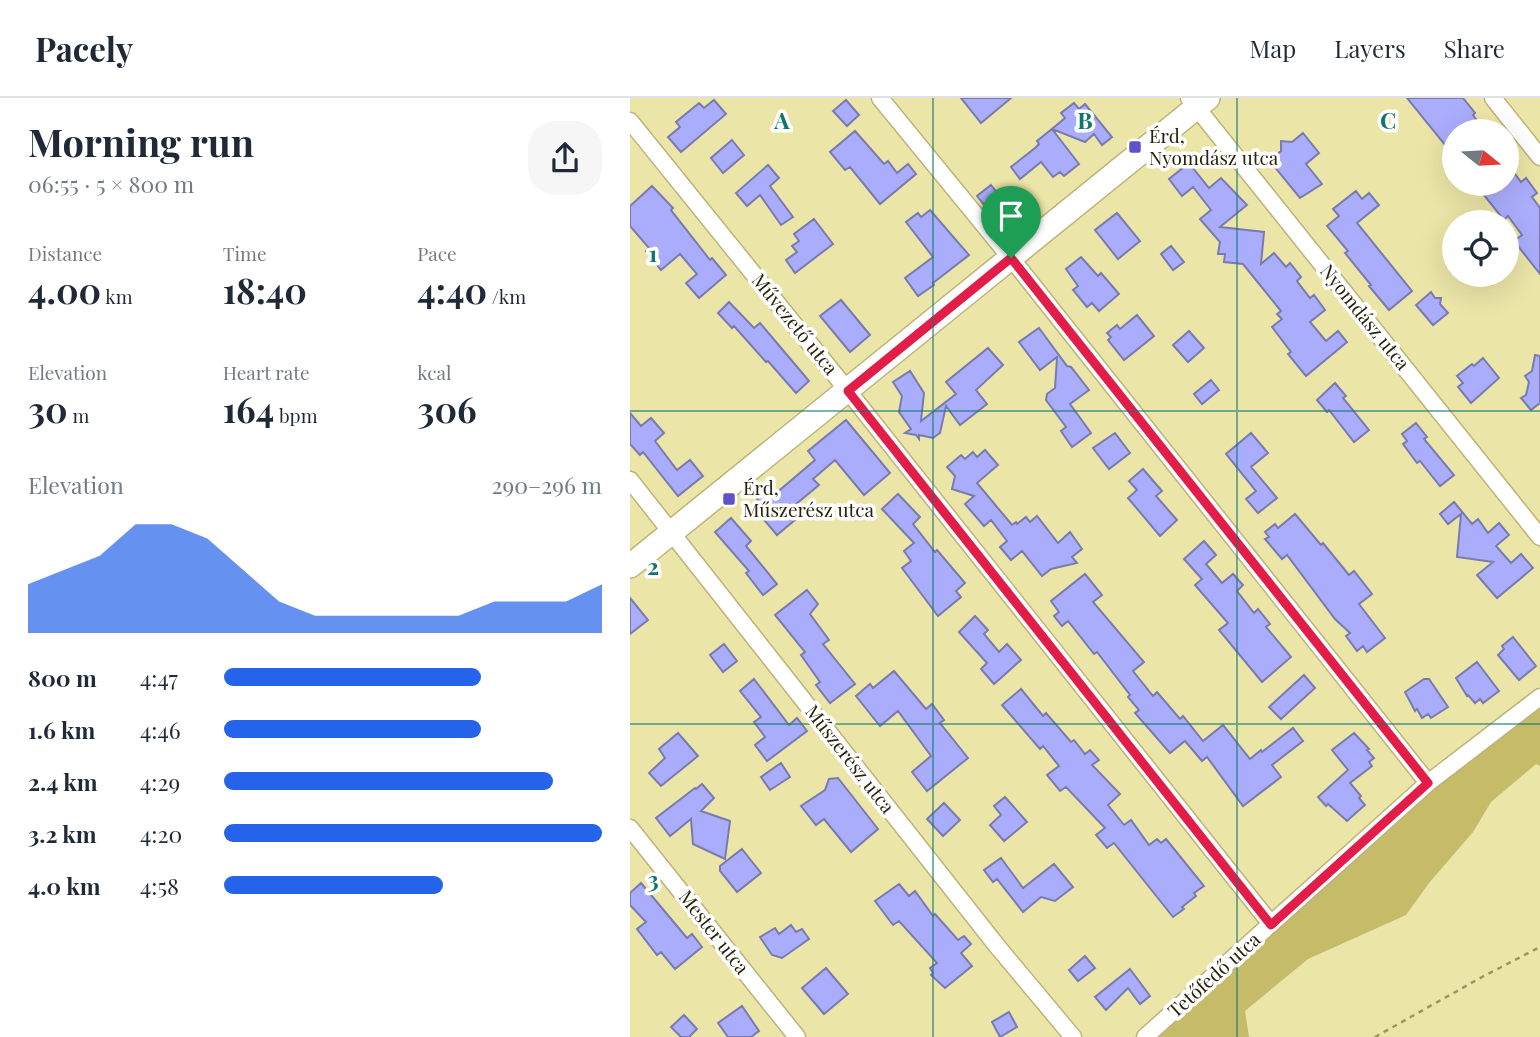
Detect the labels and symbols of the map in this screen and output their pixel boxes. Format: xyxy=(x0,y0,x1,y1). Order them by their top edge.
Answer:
text: A xyxy=(773,104,790,135)
text: B xyxy=(1077,104,1093,135)
text: C xyxy=(1380,104,1396,135)
north arrow xyxy=(1442,119,1519,196)
place label: Érd, Nyomdász utca xyxy=(1149,122,1279,170)
marker: Érd, Nyomdász utca xyxy=(1127,139,1143,155)
pin xyxy=(981,186,1041,258)
text: 1 xyxy=(649,237,658,268)
street label: Nyomdász utca xyxy=(1315,258,1417,375)
street label: Művezető utca xyxy=(747,267,845,380)
place label: Érd, Műszerész utca xyxy=(743,474,874,522)
marker: Érd, Műszerész utca xyxy=(721,491,737,507)
text: 2 xyxy=(647,550,659,581)
street label: Műszerész utca xyxy=(800,699,902,818)
text: 3 xyxy=(647,863,659,894)
street label: Mester utca xyxy=(674,884,756,979)
street label: Tetőfedő utca xyxy=(1162,925,1266,1023)

